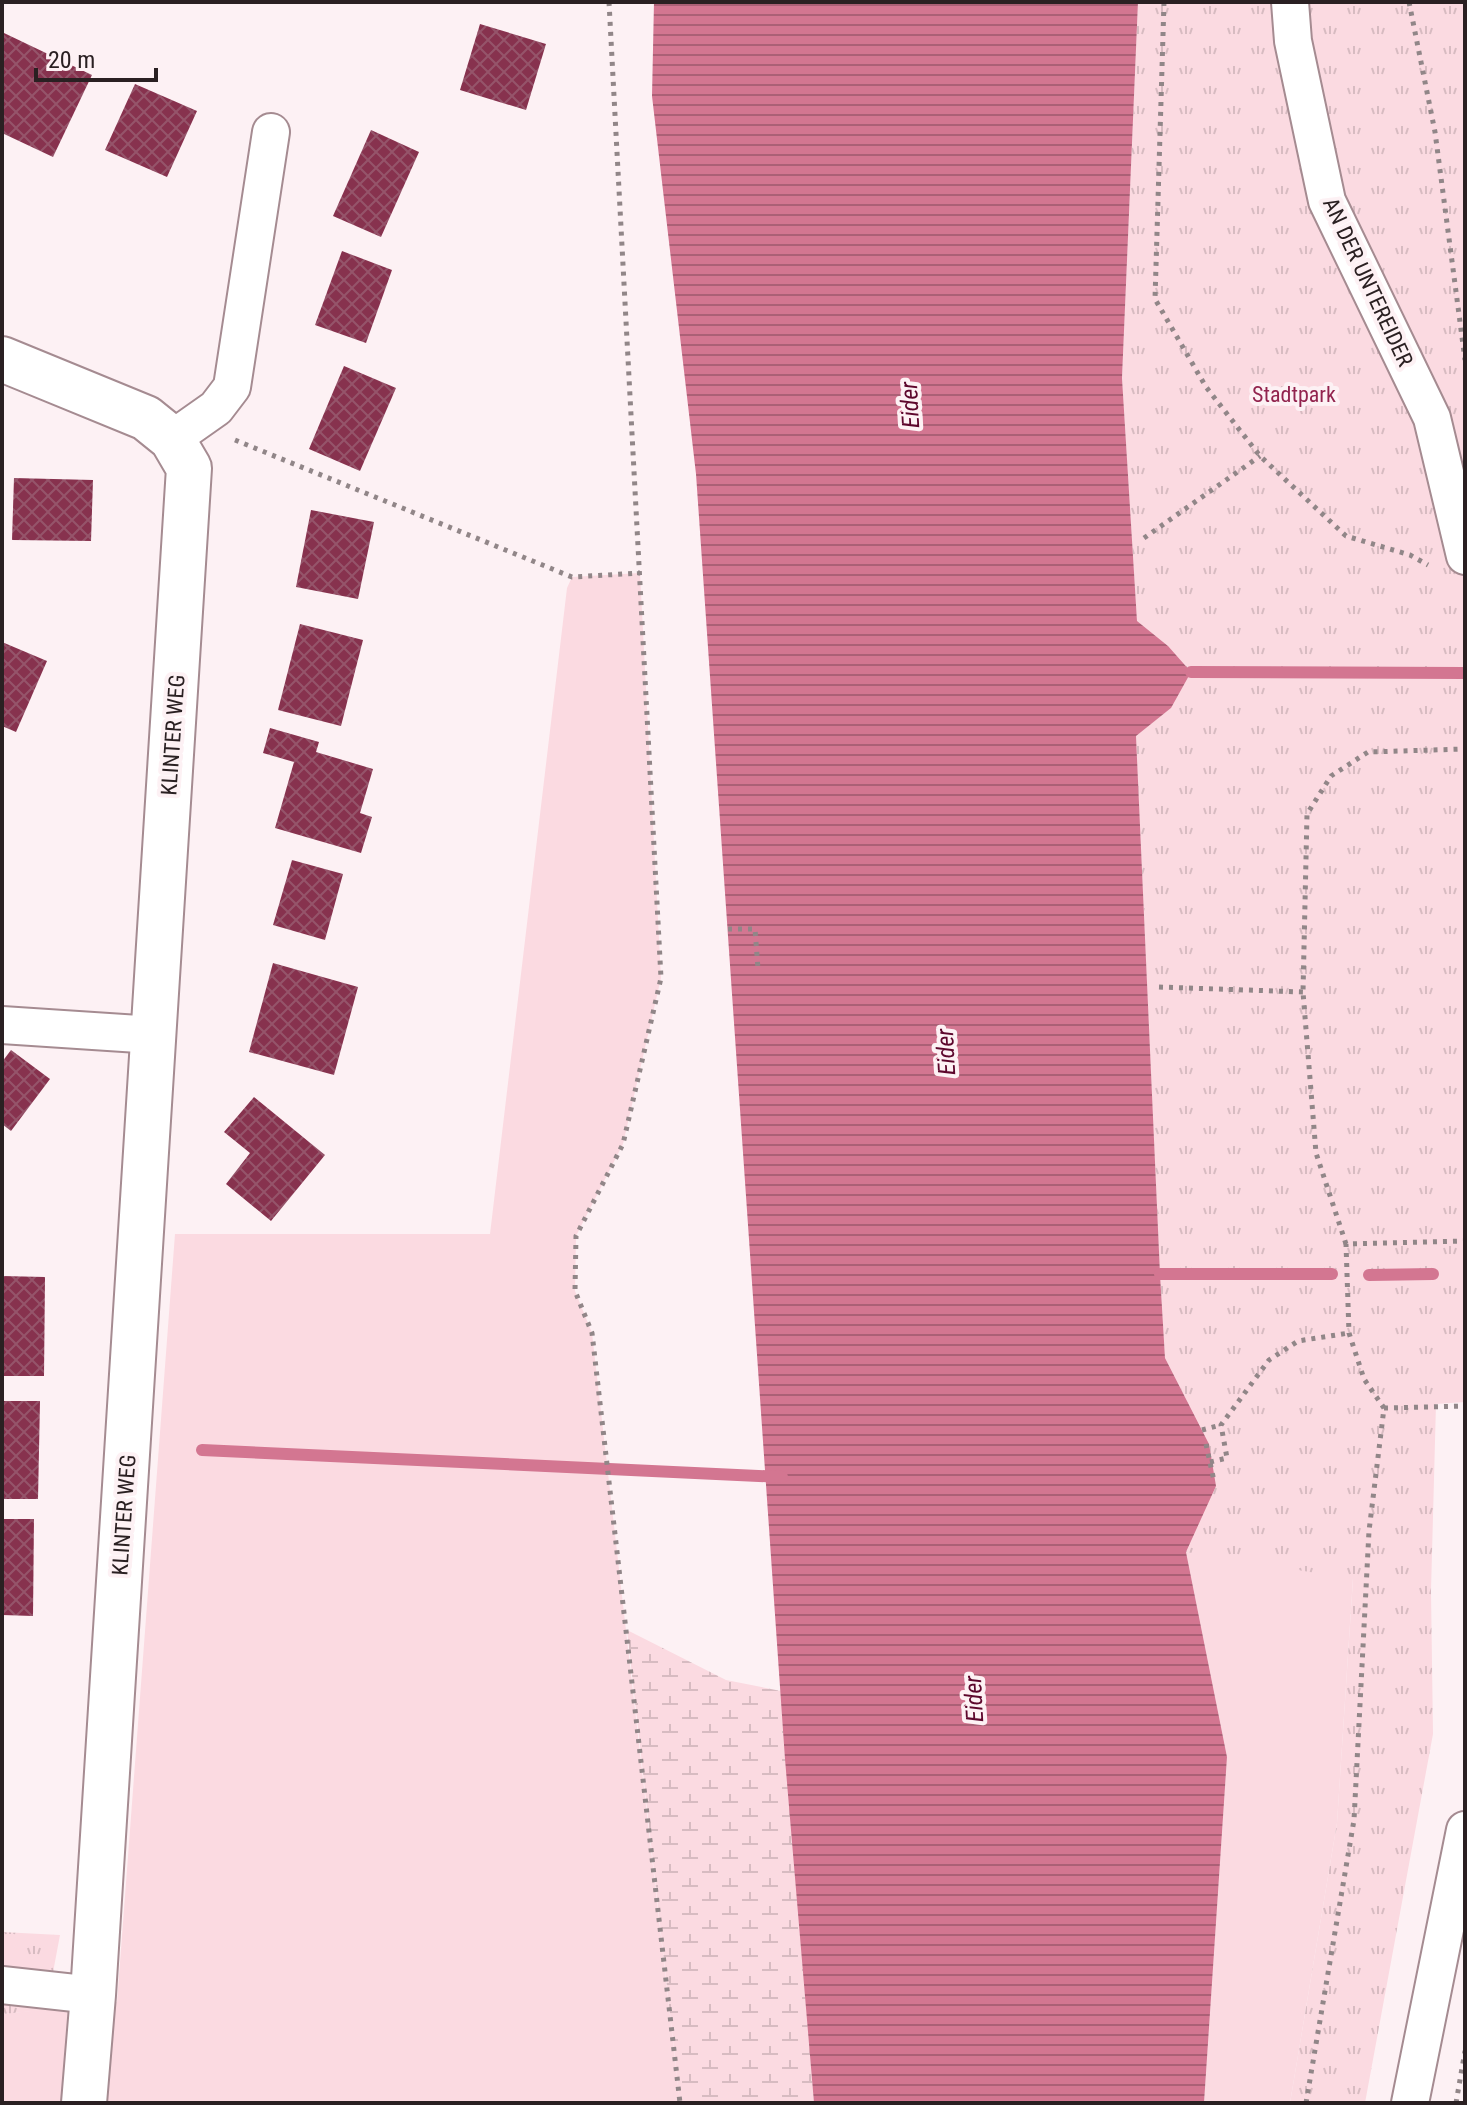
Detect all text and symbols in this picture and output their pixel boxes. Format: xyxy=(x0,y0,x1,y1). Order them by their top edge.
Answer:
scale bar xyxy=(36,32,156,82)
text: 20 m xyxy=(48,46,95,74)
street label: AN DER UNTEREIDER xyxy=(1318,194,1418,370)
water label: Eider xyxy=(895,380,925,429)
park label: Stadtpark xyxy=(1252,382,1336,407)
street label: KLINTER WEG xyxy=(156,674,190,796)
water label: Eider xyxy=(931,1027,961,1076)
street label: KLINTER WEG xyxy=(107,1454,141,1576)
water label: Eider xyxy=(959,1674,989,1723)

